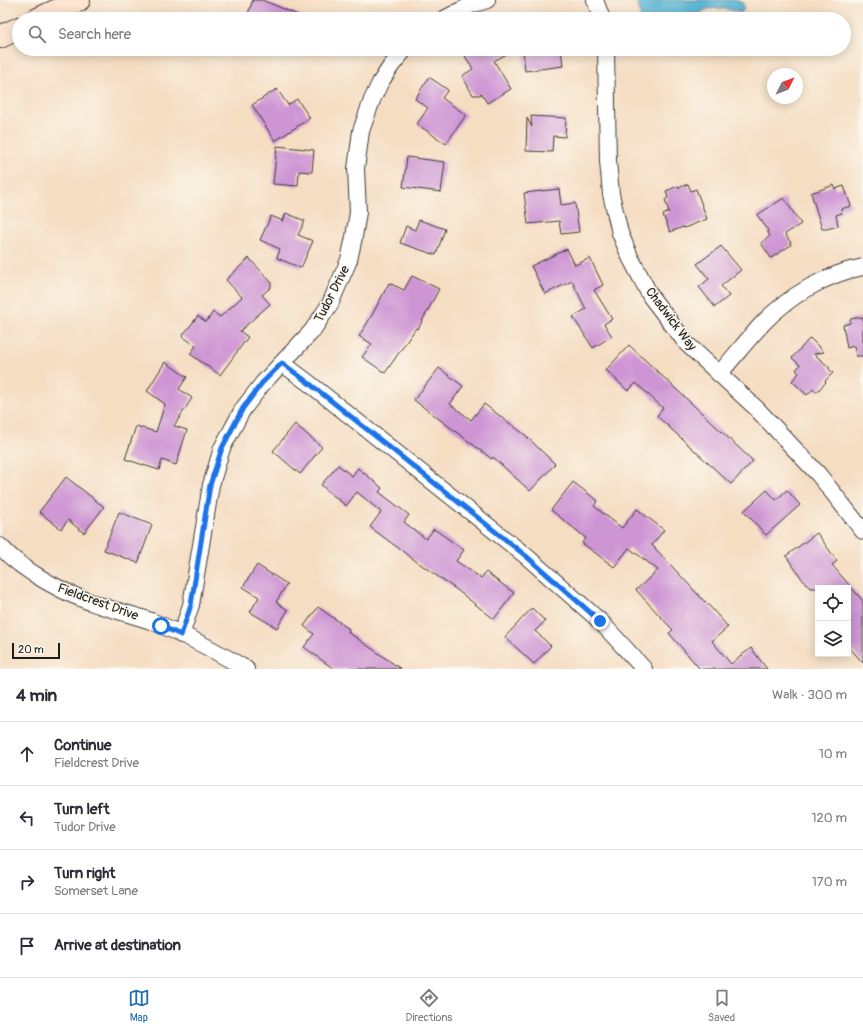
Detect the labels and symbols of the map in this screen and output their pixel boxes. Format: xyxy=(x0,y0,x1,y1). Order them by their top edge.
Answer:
north arrow xyxy=(767,68,803,104)
street label: Tudor Drive xyxy=(311,262,353,325)
street label: Chadwick Way xyxy=(642,284,700,354)
street label: Fieldcrest Drive xyxy=(55,580,141,624)
route end xyxy=(591,612,609,630)
route start xyxy=(152,617,170,635)
scale bar xyxy=(12,641,60,660)

